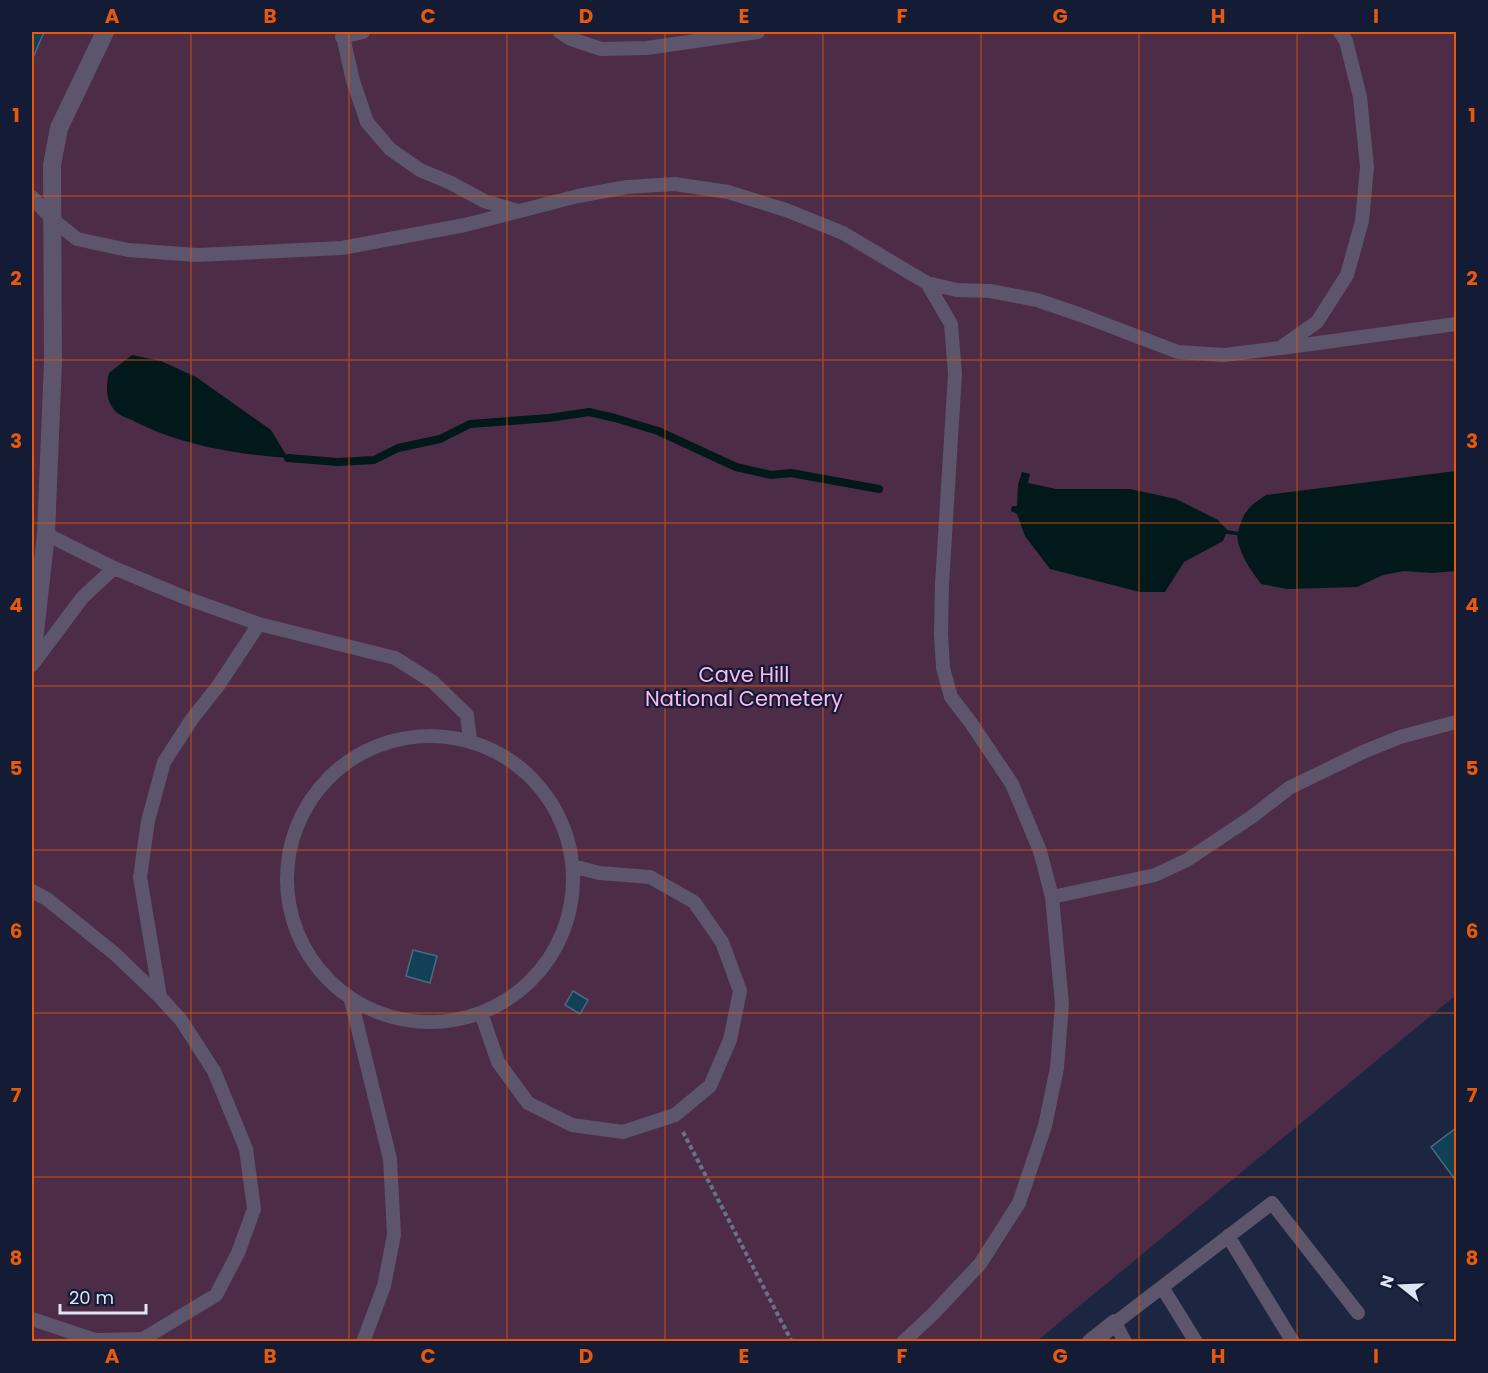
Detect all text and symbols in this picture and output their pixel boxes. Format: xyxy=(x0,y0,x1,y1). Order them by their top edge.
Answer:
text: A xyxy=(105,2,120,30)
text: B xyxy=(263,2,277,30)
text: C xyxy=(420,2,436,30)
text: D xyxy=(579,2,593,30)
text: E xyxy=(739,2,749,30)
text: F xyxy=(897,2,908,30)
text: G xyxy=(1052,2,1068,30)
text: H xyxy=(1211,2,1225,30)
text: I xyxy=(1373,2,1379,30)
text: 1 xyxy=(12,101,20,129)
text: 1 xyxy=(1468,101,1476,129)
text: 2 xyxy=(10,264,22,292)
text: 2 xyxy=(1466,264,1478,292)
text: 3 xyxy=(10,427,22,455)
text: 3 xyxy=(1466,427,1478,455)
text: 4 xyxy=(9,591,23,619)
text: 4 xyxy=(1465,591,1479,619)
park label: Cave Hill National Cemetery xyxy=(645,660,843,713)
text: 5 xyxy=(10,754,23,782)
text: 5 xyxy=(1466,754,1479,782)
text: 6 xyxy=(10,917,22,945)
text: 6 xyxy=(1466,917,1478,945)
text: 7 xyxy=(11,1081,22,1109)
text: 7 xyxy=(1467,1081,1478,1109)
text: 8 xyxy=(10,1244,22,1272)
text: 8 xyxy=(1466,1244,1478,1272)
north arrow xyxy=(1371,1256,1431,1316)
text: N xyxy=(1374,1272,1400,1291)
scale bar xyxy=(60,1277,146,1315)
text: 20 m xyxy=(69,1285,114,1310)
text: A xyxy=(105,1342,120,1370)
text: B xyxy=(263,1342,277,1370)
text: C xyxy=(420,1342,436,1370)
text: D xyxy=(579,1342,593,1370)
text: E xyxy=(739,1342,749,1370)
text: F xyxy=(897,1342,908,1370)
text: G xyxy=(1052,1342,1068,1370)
text: H xyxy=(1211,1342,1225,1370)
text: I xyxy=(1373,1342,1379,1370)

